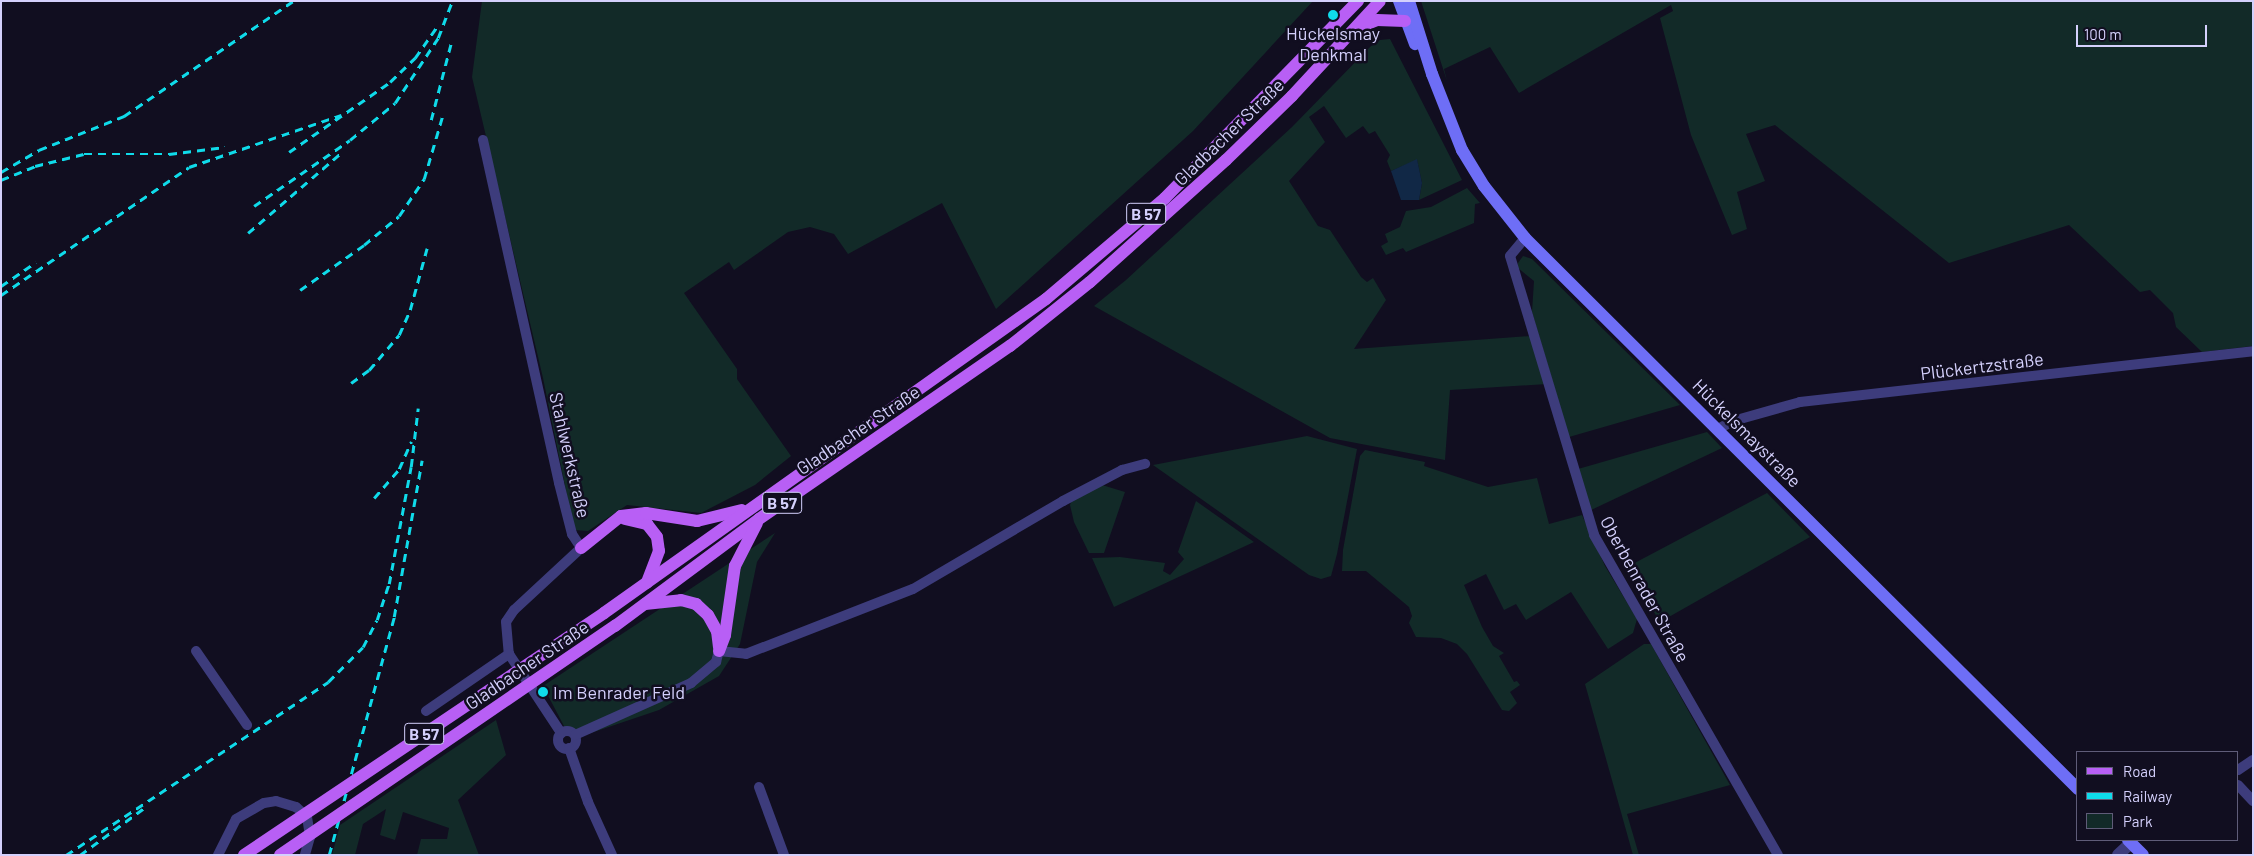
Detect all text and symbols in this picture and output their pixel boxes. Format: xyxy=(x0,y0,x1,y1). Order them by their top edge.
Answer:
marker: Hückelsmay Denkmal xyxy=(1327,9,1339,21)
scale bar xyxy=(2079,15,2210,47)
place label: Hückelsmay Denkmal xyxy=(1286,23,1380,66)
text: 100 m xyxy=(2084,25,2122,43)
street label: Gladbacher Straße xyxy=(1170,74,1288,190)
road number: B 57 xyxy=(1126,200,1166,228)
street label: Plückertzstraße xyxy=(1919,348,2045,384)
street label: Hückelsmaystraße xyxy=(1688,374,1806,492)
street label: Gladbacher Straße xyxy=(792,381,924,479)
street label: Stahlwerkstraße xyxy=(545,390,595,520)
road number: B 57 xyxy=(762,489,802,516)
street label: Oberbenrader Straße xyxy=(1596,512,1694,666)
street label: Gladbacher Straße xyxy=(461,616,593,714)
place label: Im Benrader Feld xyxy=(553,681,685,703)
marker: Im Benrader Feld xyxy=(537,686,549,698)
road number: B 57 xyxy=(404,721,444,748)
legend xyxy=(2076,751,2239,841)
text: Road xyxy=(2123,762,2156,780)
text: Railway xyxy=(2123,787,2172,805)
text: Park xyxy=(2123,812,2152,830)

